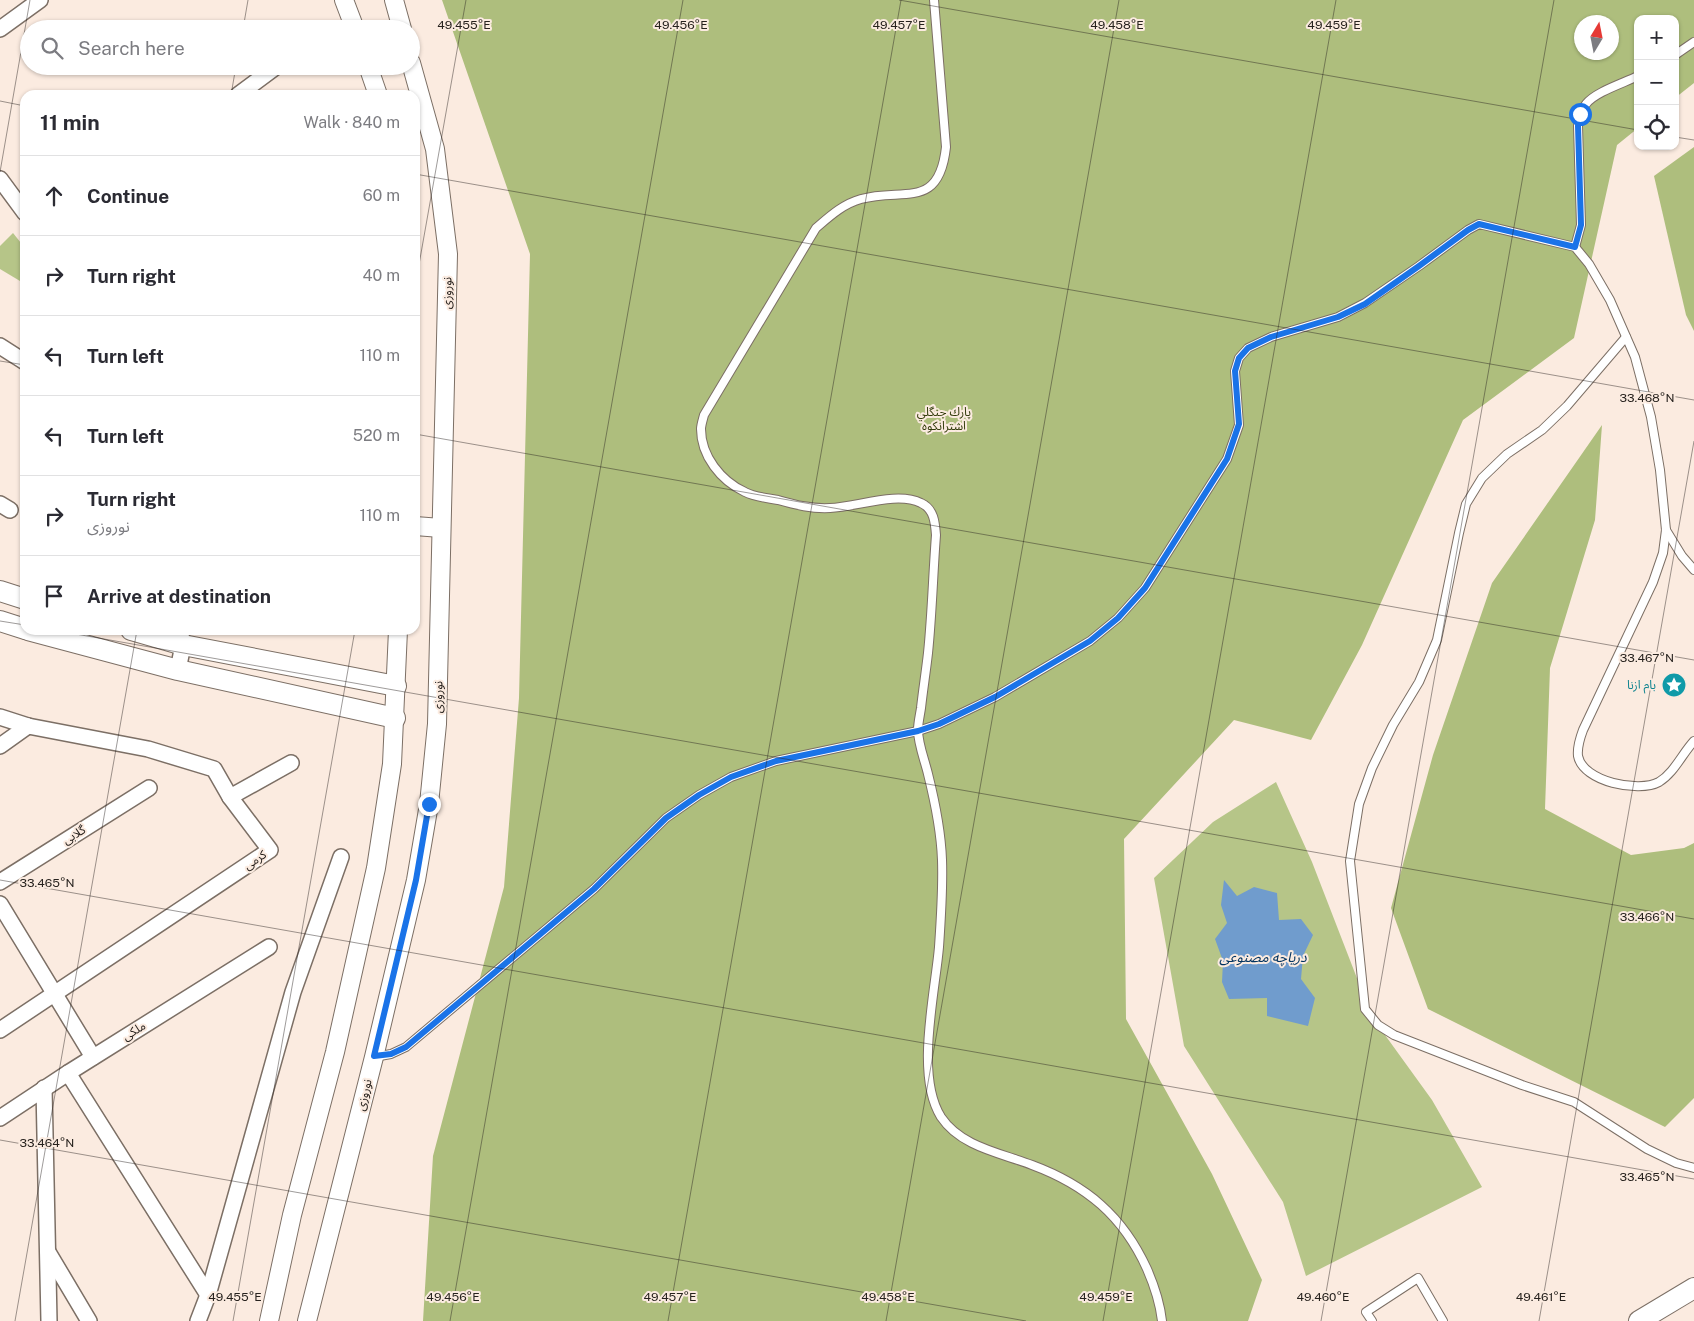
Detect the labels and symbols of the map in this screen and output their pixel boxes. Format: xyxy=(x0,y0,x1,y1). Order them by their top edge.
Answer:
north arrow xyxy=(1574,15,1619,60)
text: 49.455°E xyxy=(437,18,491,32)
text: 49.456°E xyxy=(654,18,708,32)
text: 49.457°E xyxy=(873,18,926,32)
text: 49.458°E xyxy=(1090,18,1144,32)
text: 49.459°E xyxy=(1307,18,1361,32)
route start xyxy=(1569,103,1592,126)
street label: نوروزی xyxy=(440,277,454,309)
text: 33.468°N xyxy=(1620,391,1674,405)
park label: پارك جنگلي اشترانكوه xyxy=(917,405,971,433)
text: 33.467°N xyxy=(1620,651,1674,665)
place icon: بام ازنا xyxy=(1661,672,1687,698)
place label: بام ازنا xyxy=(1627,678,1656,694)
street label: نوروزی xyxy=(431,681,445,713)
route end xyxy=(418,793,441,816)
street label: گلابی xyxy=(60,822,89,847)
street label: کرمی xyxy=(241,847,270,873)
text: 33.465°N xyxy=(20,876,74,890)
text: 33.466°N xyxy=(1620,910,1674,924)
water label: دریاچه مصنوعی xyxy=(1219,949,1307,967)
street label: ملکی xyxy=(120,1018,148,1044)
street label: نوروزی xyxy=(353,1078,375,1112)
text: 33.464°N xyxy=(20,1136,74,1150)
text: 33.465°N xyxy=(1620,1170,1674,1184)
text: 49.455°E xyxy=(208,1290,262,1304)
text: 49.456°E xyxy=(426,1290,480,1304)
text: 49.457°E xyxy=(644,1290,697,1304)
text: 49.458°E xyxy=(861,1290,915,1304)
text: 49.459°E xyxy=(1079,1290,1133,1304)
text: 49.460°E xyxy=(1297,1290,1349,1304)
text: 49.461°E xyxy=(1516,1290,1566,1304)

